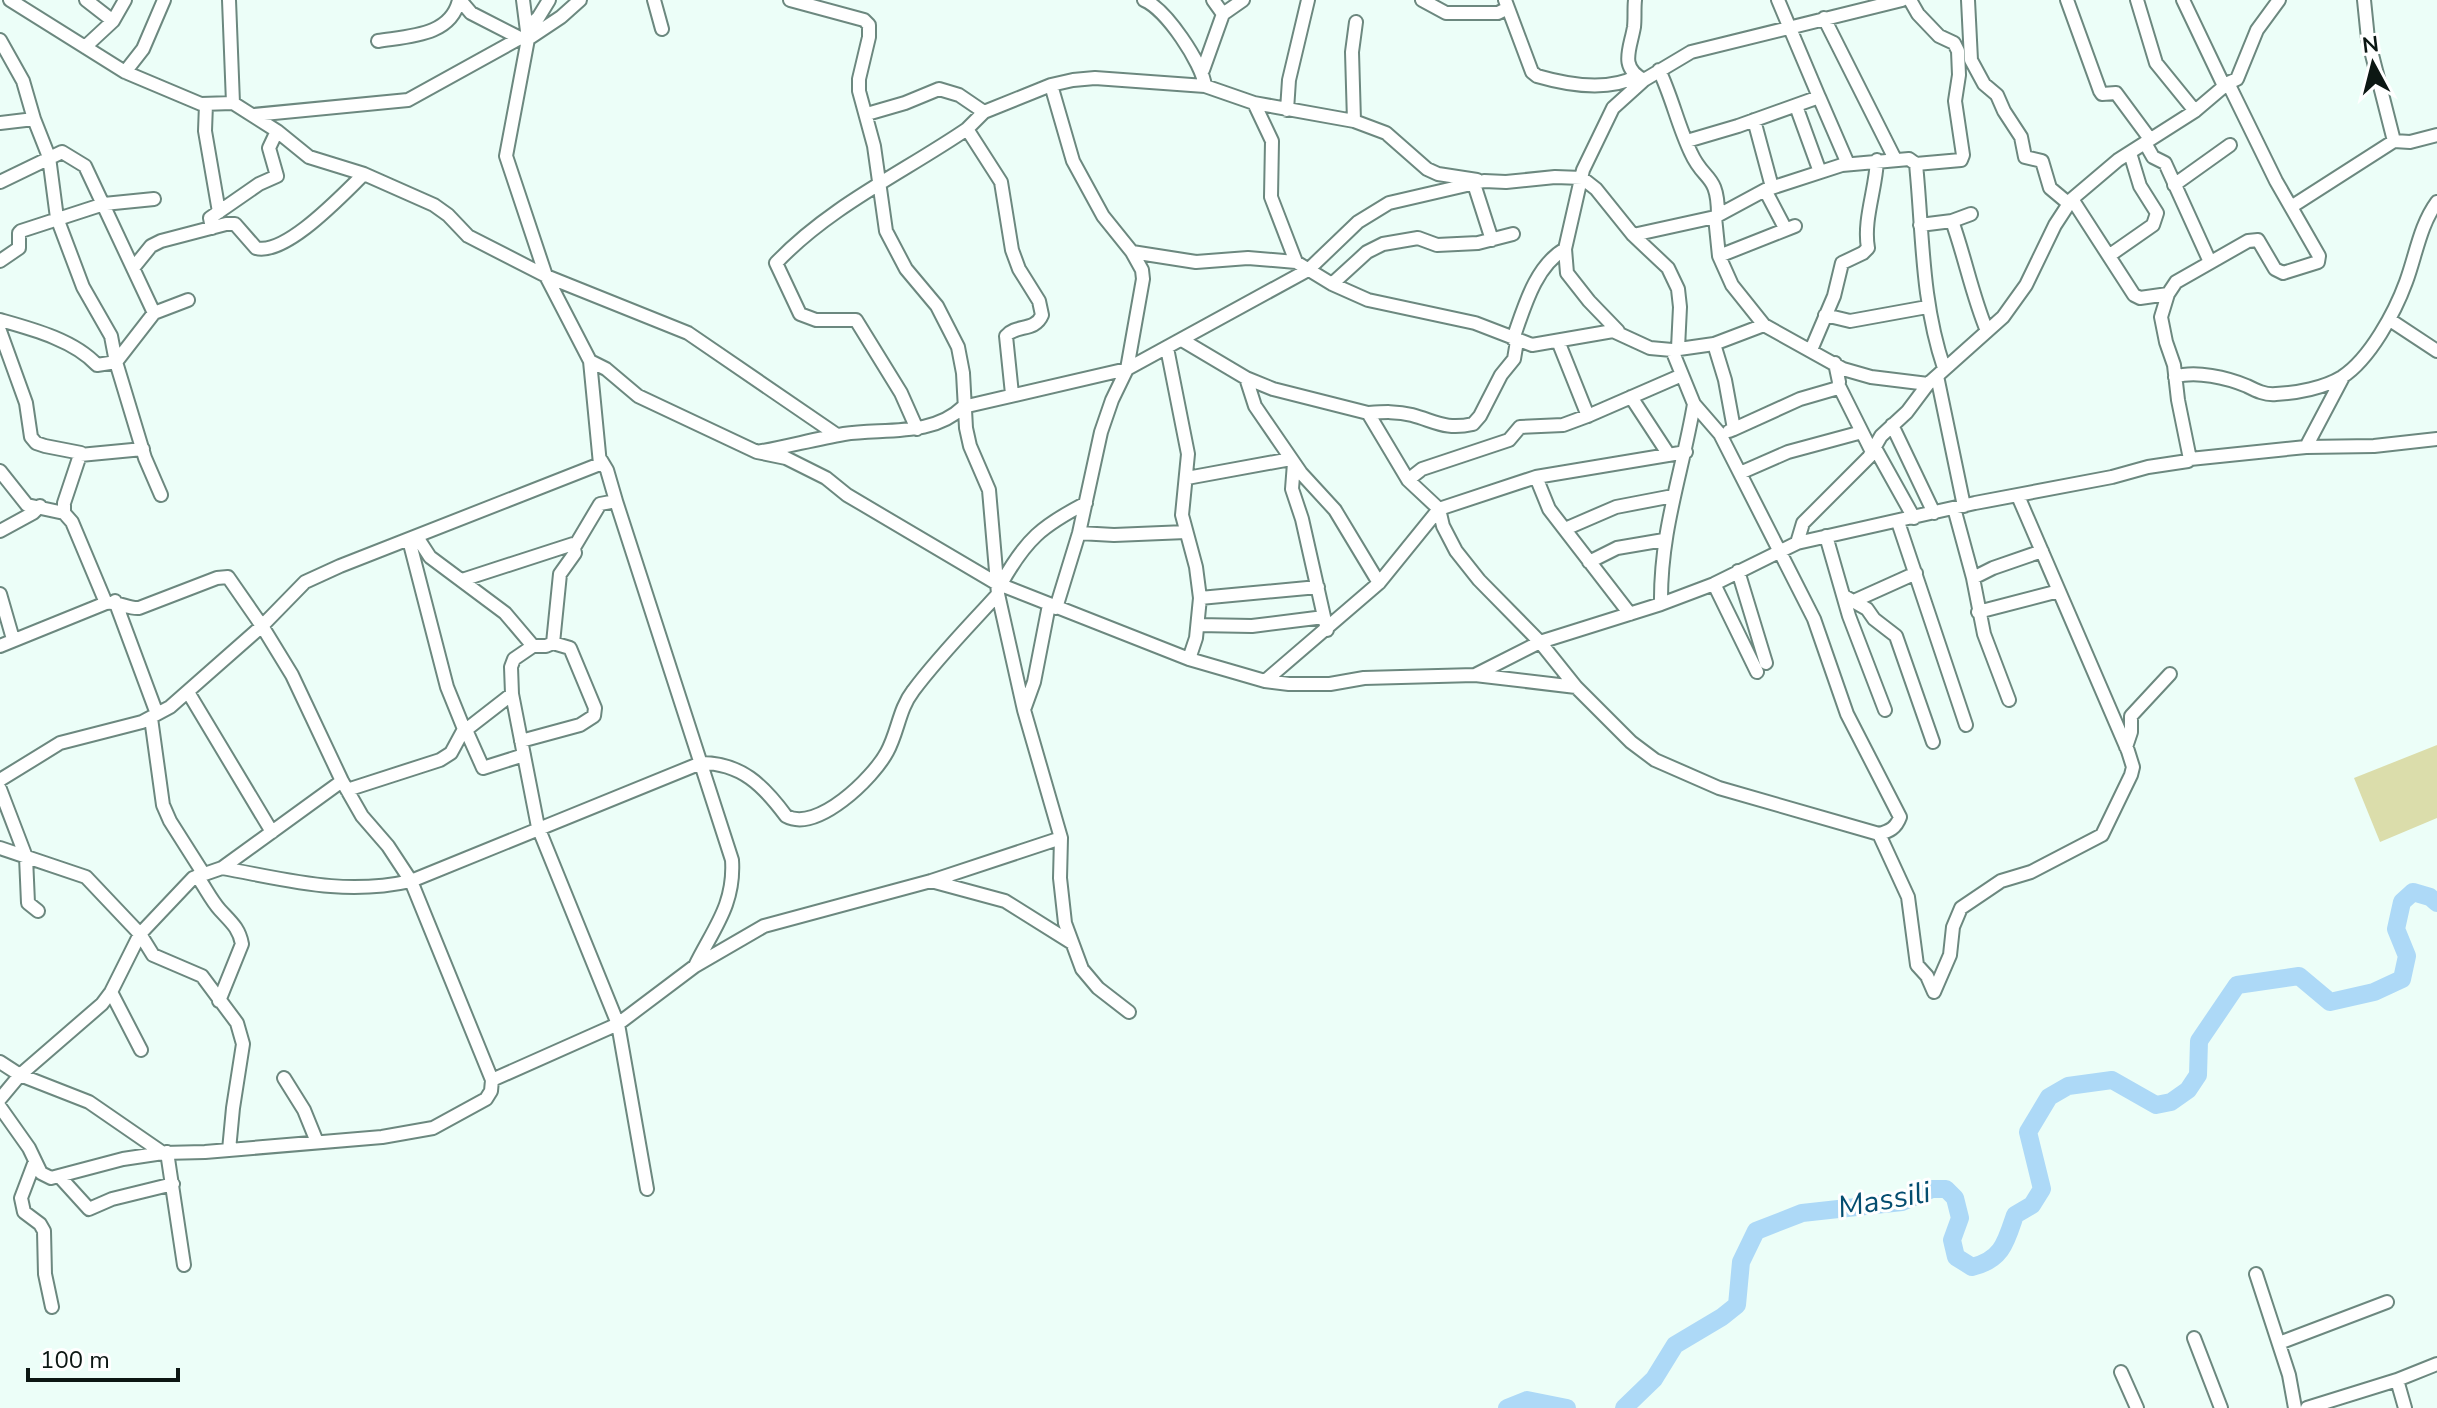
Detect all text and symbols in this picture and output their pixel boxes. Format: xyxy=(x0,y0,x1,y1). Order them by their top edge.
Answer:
north arrow xyxy=(2333,24,2413,104)
text: N xyxy=(2361,29,2381,61)
water label: Massili xyxy=(1835,1172,1934,1228)
scale bar xyxy=(28,1332,178,1382)
text: 100 m xyxy=(40,1344,110,1376)

